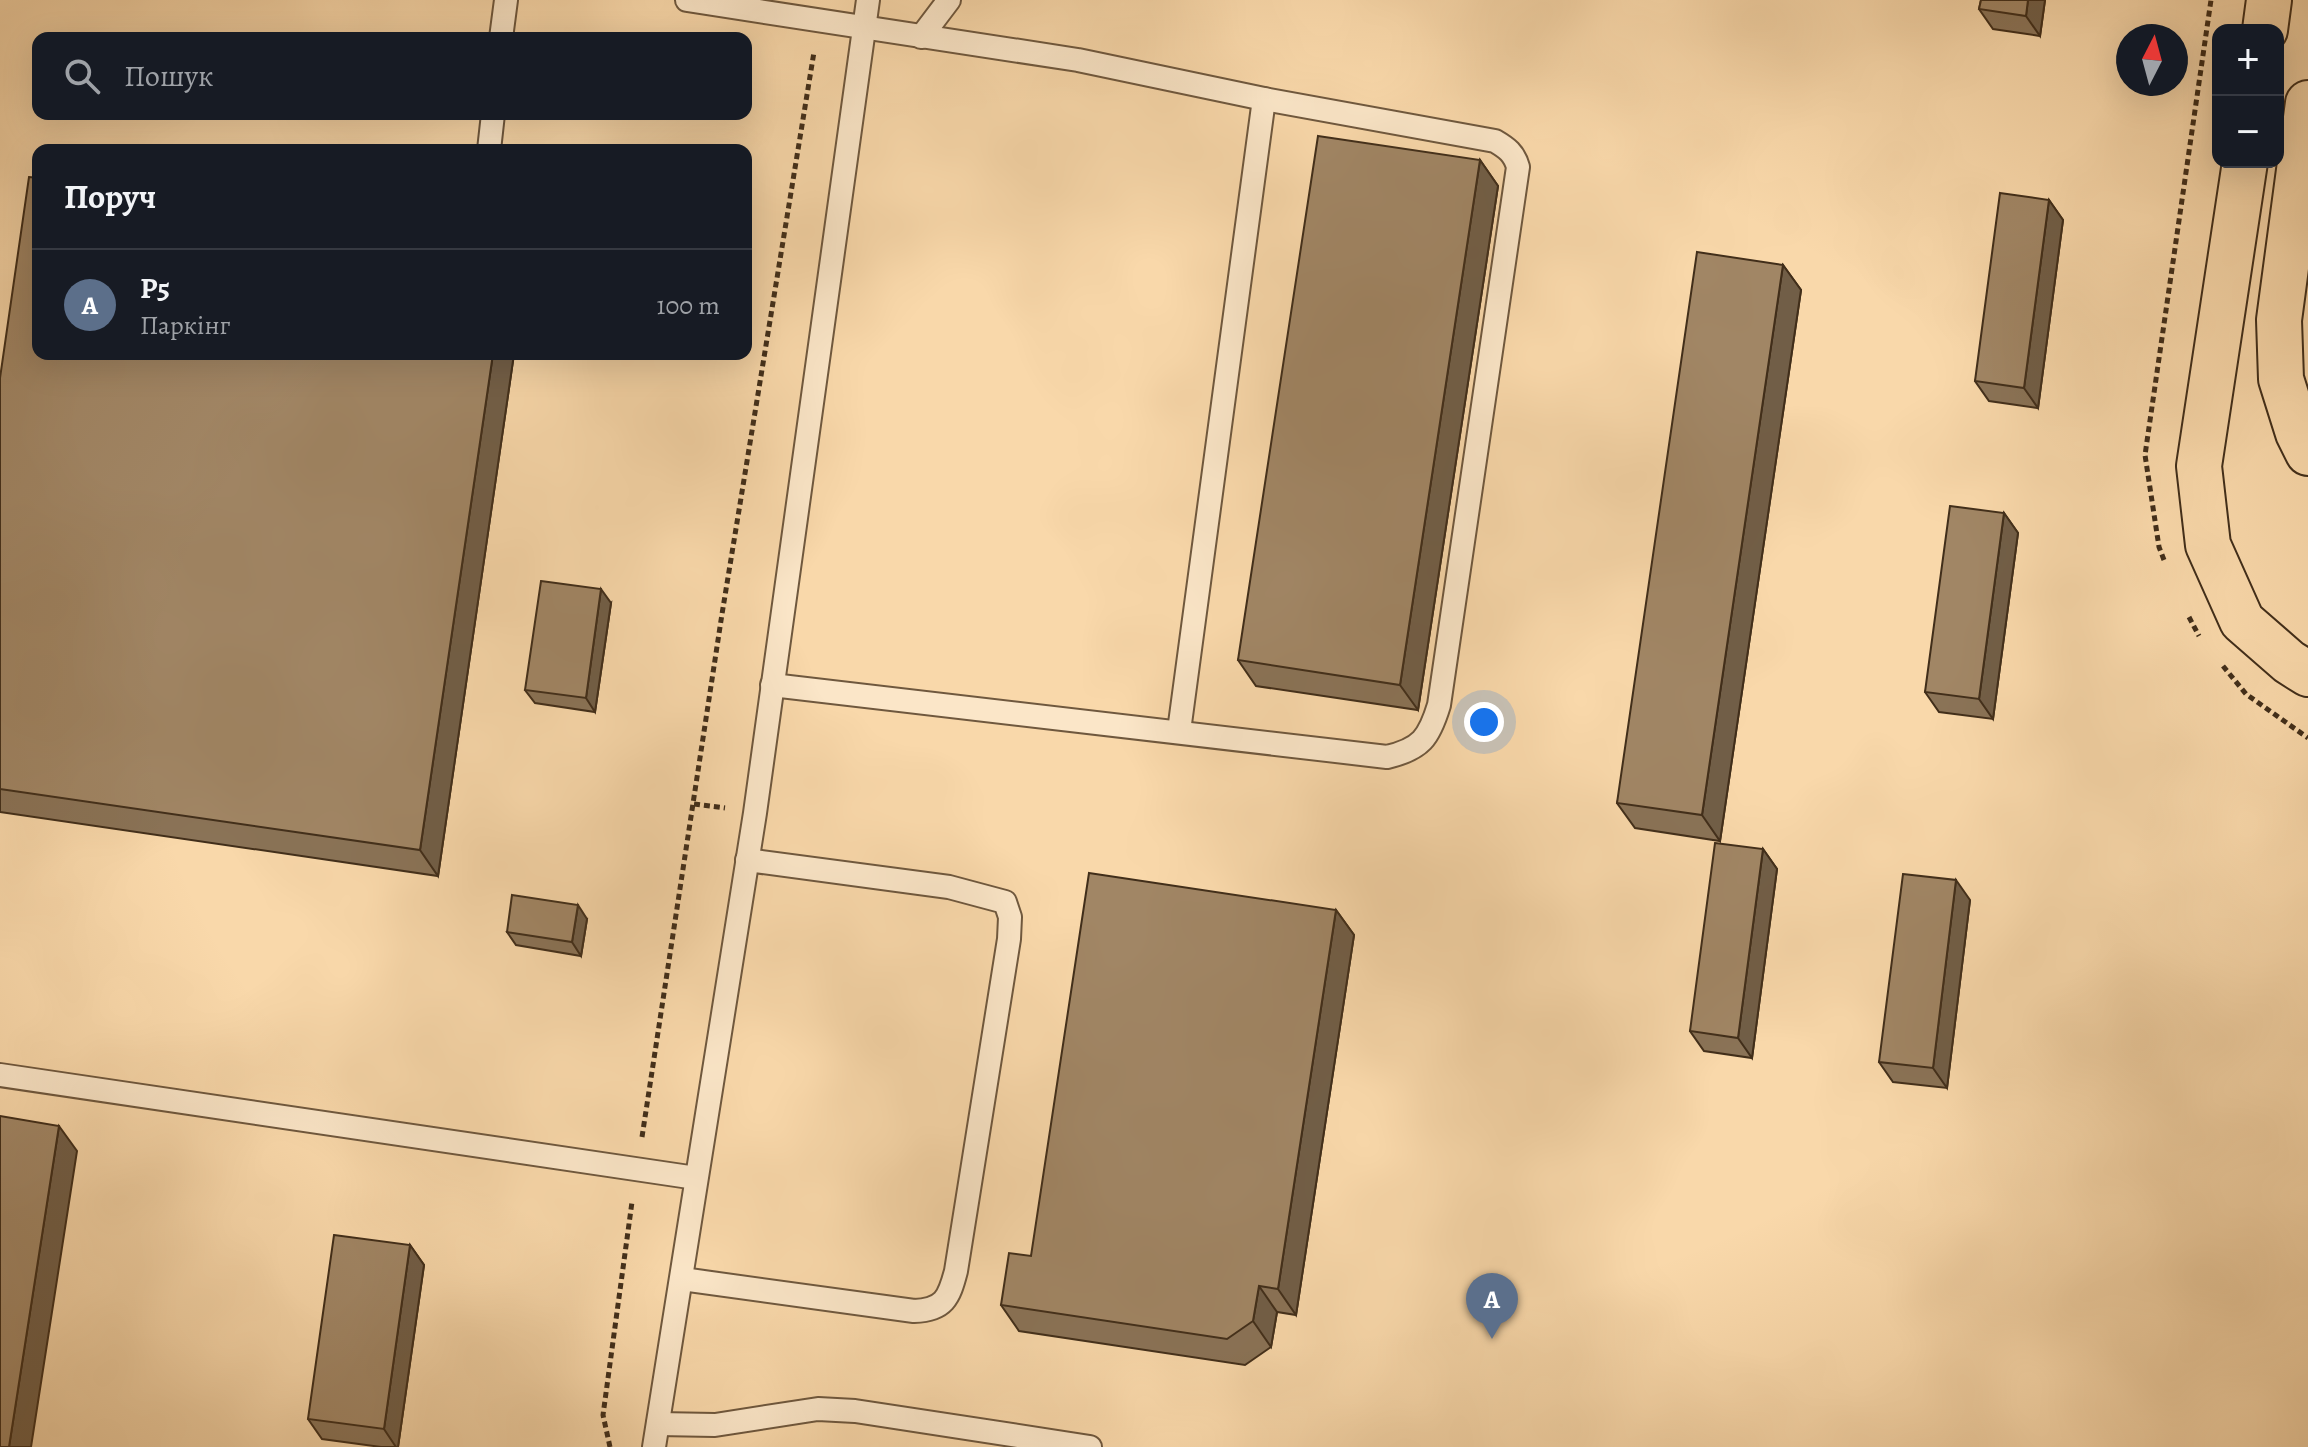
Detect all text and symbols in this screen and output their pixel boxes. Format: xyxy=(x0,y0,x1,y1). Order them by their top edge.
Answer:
north arrow xyxy=(2116,24,2188,96)
map controls xyxy=(2212,24,2284,168)
button: + xyxy=(2212,24,2284,96)
search box xyxy=(32,32,752,120)
icon: search xyxy=(60,54,104,98)
text: Пошук xyxy=(124,56,214,96)
button: − xyxy=(2212,96,2284,168)
text: Поруч xyxy=(64,173,156,220)
text: P5 xyxy=(140,268,170,308)
text: A xyxy=(82,288,98,323)
text: 100 m xyxy=(657,288,720,323)
text: Паркінг xyxy=(140,308,230,343)
your location xyxy=(1464,702,1504,742)
pin: A xyxy=(1466,1273,1518,1339)

